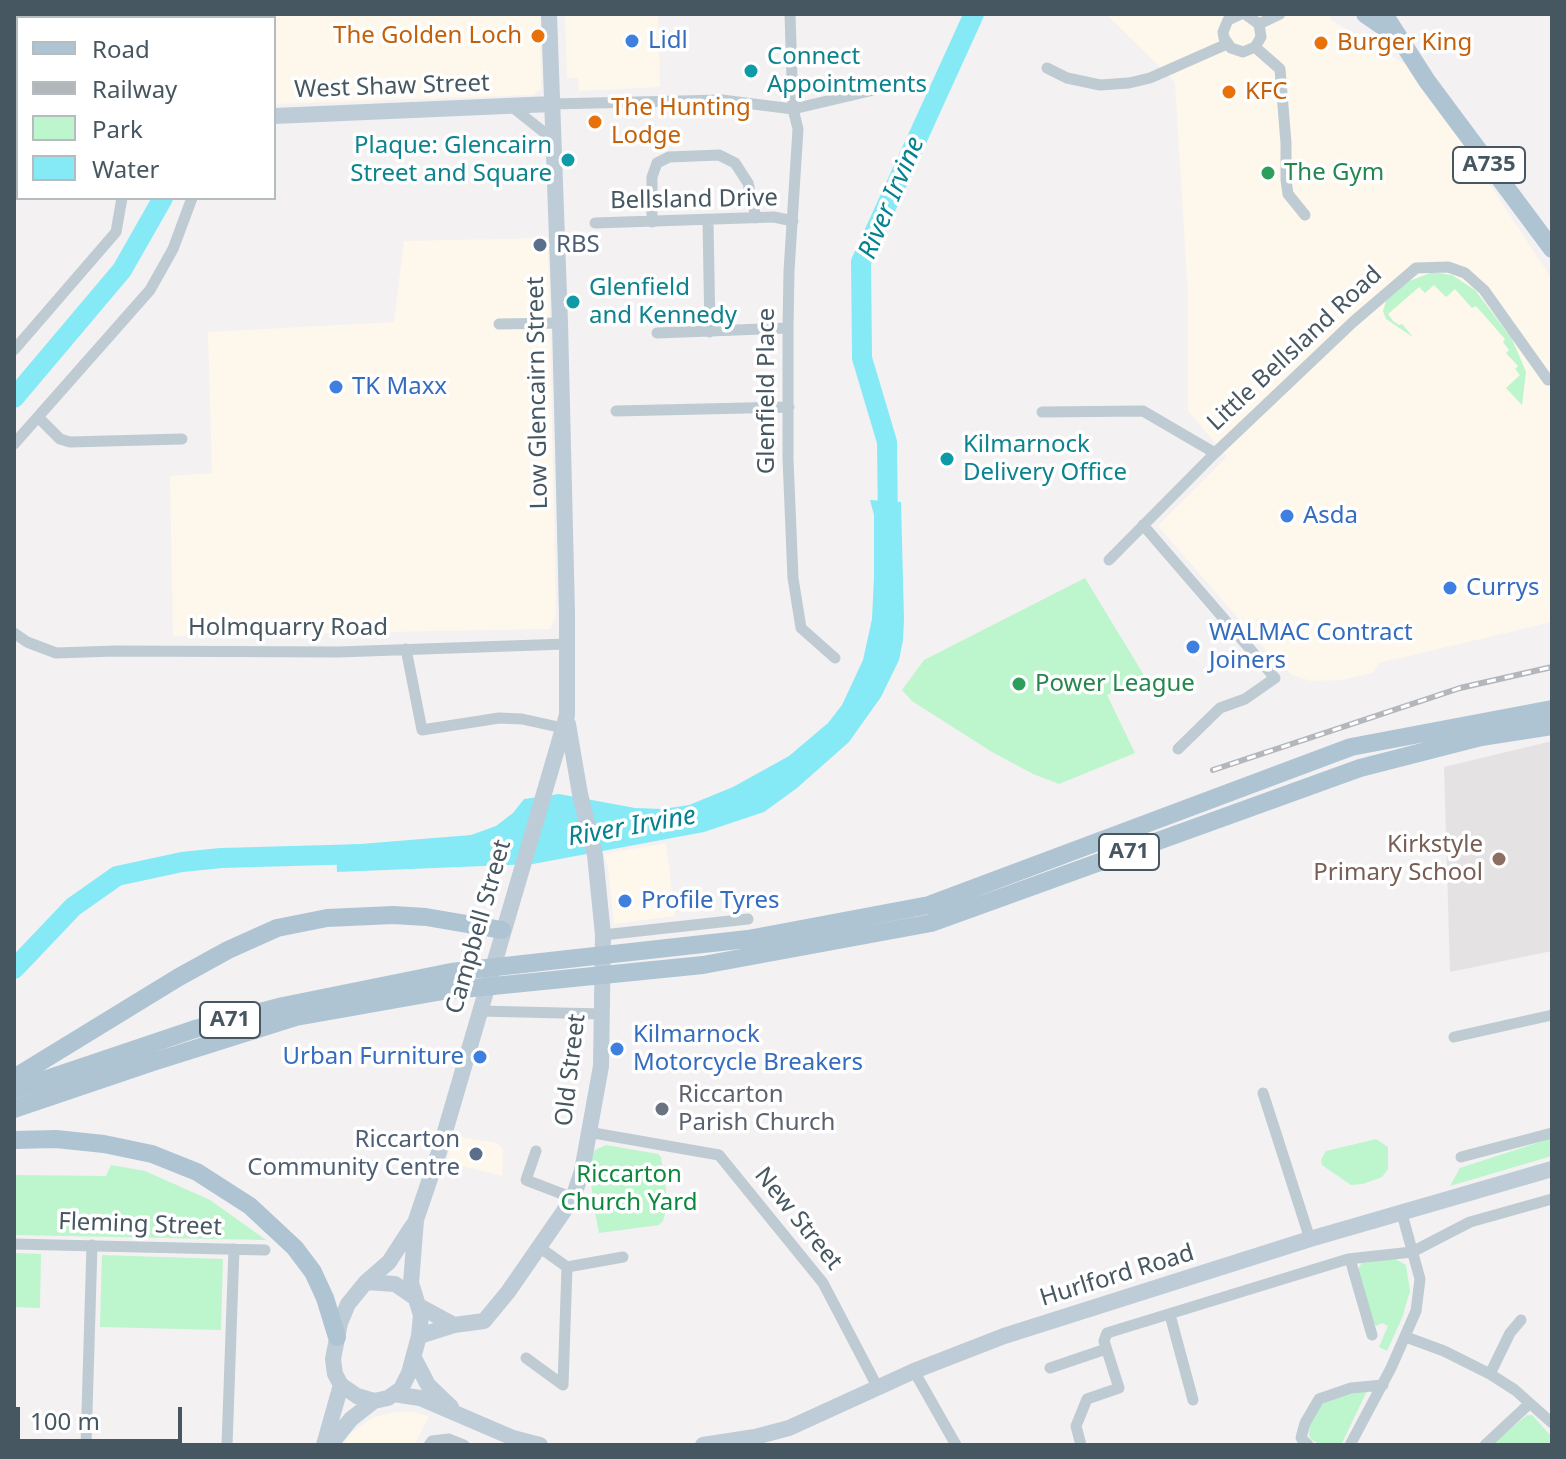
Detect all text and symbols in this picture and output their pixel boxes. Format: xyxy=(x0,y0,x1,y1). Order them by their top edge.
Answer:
legend xyxy=(16,16,276,200)
place label: The Golden Loch xyxy=(333,22,522,50)
marker: The Golden Loch xyxy=(529,27,547,45)
place label: Lidl xyxy=(648,27,688,55)
place label: Burger King xyxy=(1337,29,1472,57)
text: Road xyxy=(92,32,150,65)
marker: Lidl xyxy=(623,32,641,50)
marker: Burger King xyxy=(1312,34,1330,52)
place label: Connect Appointments xyxy=(767,43,927,99)
marker: Connect Appointments xyxy=(742,62,760,80)
street label: West Shaw Street xyxy=(294,69,490,105)
text: Railway xyxy=(92,72,177,105)
place label: KFC xyxy=(1245,78,1287,106)
marker: KFC xyxy=(1220,83,1238,101)
place label: The Hunting Lodge xyxy=(611,94,751,150)
text: Park xyxy=(92,112,143,145)
marker: The Hunting Lodge xyxy=(586,113,604,131)
place label: Plaque: Glencairn Street and Square xyxy=(350,132,552,188)
water label: River Irvine xyxy=(852,132,932,264)
road number: A735 xyxy=(1453,147,1525,183)
marker: Plaque: Glencairn Street and Square xyxy=(559,151,577,169)
text: Water xyxy=(92,152,159,185)
place label: The Gym xyxy=(1284,159,1384,187)
marker: The Gym xyxy=(1259,164,1277,182)
street label: Bellsland Drive xyxy=(610,184,778,216)
place label: RBS xyxy=(556,231,600,259)
marker: RBS xyxy=(531,236,549,254)
street label: Little Bellsland Road xyxy=(1202,261,1388,437)
place label: Glenfield and Kennedy xyxy=(589,274,737,330)
street label: Low Glencairn Street xyxy=(522,276,554,510)
marker: Glenfield and Kennedy xyxy=(564,293,582,311)
street label: Glenfield Place xyxy=(753,308,781,474)
place label: TK Maxx xyxy=(352,373,447,401)
marker: TK Maxx xyxy=(327,378,345,396)
place label: Kilmarnock Delivery Office xyxy=(963,431,1127,487)
marker: Kilmarnock Delivery Office xyxy=(938,450,956,468)
place label: Asda xyxy=(1303,502,1358,530)
marker: Asda xyxy=(1278,507,1296,525)
place label: Currys xyxy=(1466,574,1540,602)
marker: Currys xyxy=(1441,579,1459,597)
street label: Holmquarry Road xyxy=(188,614,388,642)
place label: WALMAC Contract Joiners xyxy=(1209,619,1413,675)
marker: WALMAC Contract Joiners xyxy=(1184,638,1202,656)
place label: Power League xyxy=(1035,670,1195,698)
marker: Power League xyxy=(1010,675,1028,693)
water label: River Irvine xyxy=(566,800,698,854)
place label: Kirkstyle Primary School xyxy=(1313,831,1483,887)
road number: A71 xyxy=(1099,834,1159,870)
street label: Campbell Street xyxy=(440,837,518,1017)
marker: Kirkstyle Primary School xyxy=(1490,850,1508,868)
place label: Profile Tyres xyxy=(641,887,779,915)
marker: Profile Tyres xyxy=(616,892,634,910)
road number: A71 xyxy=(200,1002,260,1038)
street label: Old Street xyxy=(550,1012,592,1128)
place label: Kilmarnock Motorcycle Breakers xyxy=(633,1021,863,1077)
marker: Kilmarnock Motorcycle Breakers xyxy=(608,1040,626,1058)
place label: Urban Furniture xyxy=(283,1043,464,1071)
marker: Urban Furniture xyxy=(471,1048,489,1066)
place label: Riccarton Parish Church xyxy=(678,1081,835,1137)
marker: Riccarton Parish Church xyxy=(653,1100,671,1118)
place label: Riccarton Community Centre xyxy=(247,1126,460,1182)
marker: Riccarton Community Centre xyxy=(467,1145,485,1163)
park label: Riccarton Church Yard xyxy=(561,1161,697,1217)
street label: New Street xyxy=(748,1162,848,1276)
street label: Fleming Street xyxy=(58,1208,222,1242)
street label: Hurlford Road xyxy=(1036,1239,1198,1313)
scale bar xyxy=(20,1391,186,1441)
text: 100 m xyxy=(30,1404,100,1437)

